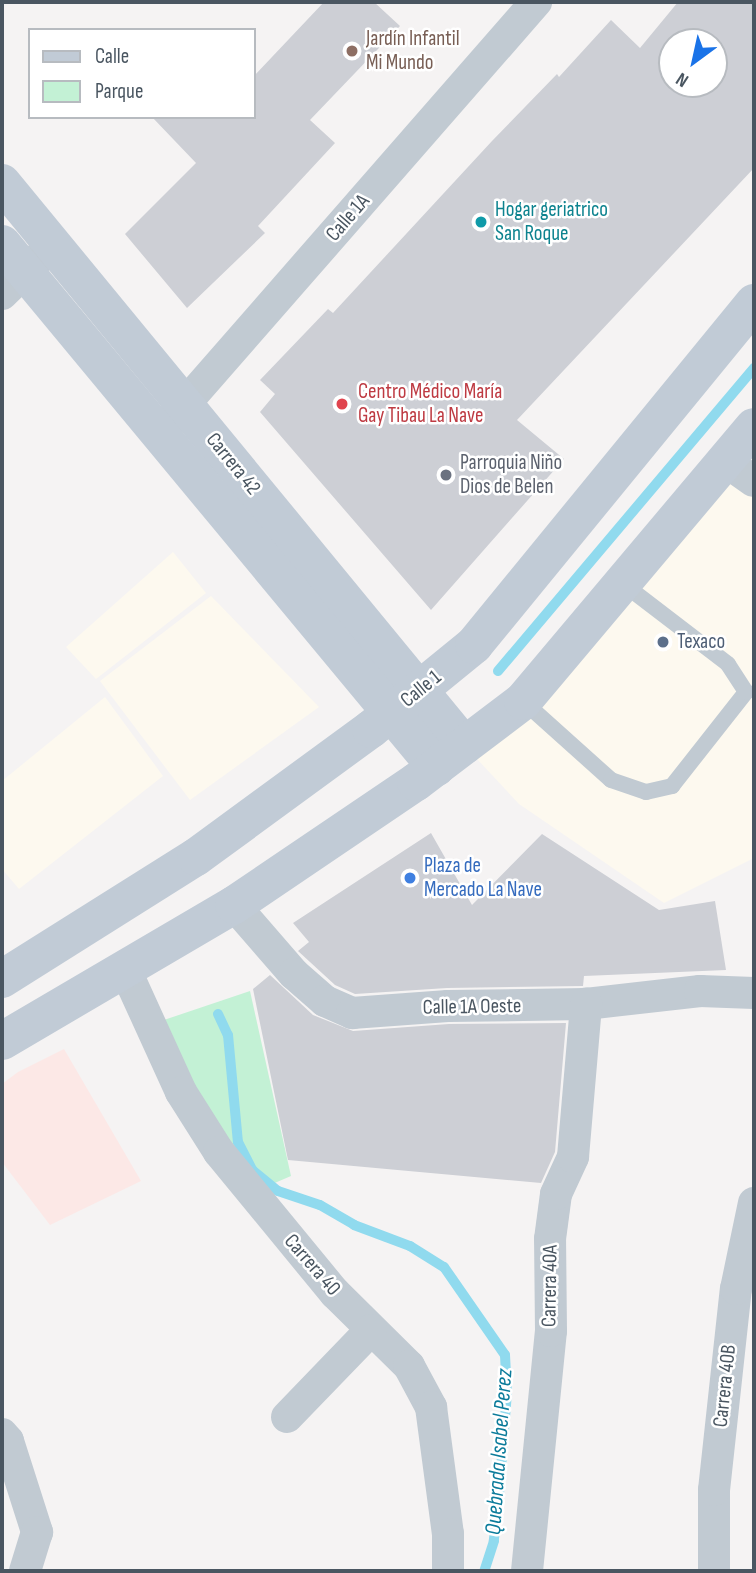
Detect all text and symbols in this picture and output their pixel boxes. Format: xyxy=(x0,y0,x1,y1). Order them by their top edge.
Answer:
place label: Jardín Infantil Mi Mundo xyxy=(366,26,460,76)
legend xyxy=(28,28,256,119)
north arrow xyxy=(658,28,728,98)
marker: Jardín Infantil Mi Mundo xyxy=(344,43,360,59)
text: Calle xyxy=(95,44,129,69)
text: N xyxy=(672,67,693,92)
text: Parque xyxy=(95,79,143,104)
street label: Calle 1A xyxy=(321,189,375,247)
place label: Hogar geriatrico San Roque xyxy=(495,197,608,247)
marker: Hogar geriatrico San Roque xyxy=(473,214,489,230)
place label: Centro Médico María Gay Tibau La Nave xyxy=(358,379,502,429)
marker: Centro Médico María Gay Tibau La Nave xyxy=(332,394,352,414)
street label: Carrera 42 xyxy=(200,428,266,500)
place label: Parroquia Niño Dios de Belen xyxy=(460,450,562,500)
marker: Parroquia Niño Dios de Belen xyxy=(438,467,454,483)
place label: Texaco xyxy=(677,629,725,655)
marker: Texaco xyxy=(655,634,671,650)
street label: Calle 1 xyxy=(396,665,446,713)
place label: Plaza de Mercado La Nave xyxy=(424,853,542,903)
marker: Plaza de Mercado La Nave xyxy=(402,870,418,886)
street label: Calle 1A Oeste xyxy=(423,994,521,1020)
street label: Carrera 40 xyxy=(278,1229,346,1301)
street label: Carrera 40A xyxy=(537,1245,563,1327)
street label: Carrera 40B xyxy=(708,1344,742,1428)
water label: Quebrada Isabel Perez xyxy=(479,1368,519,1536)

